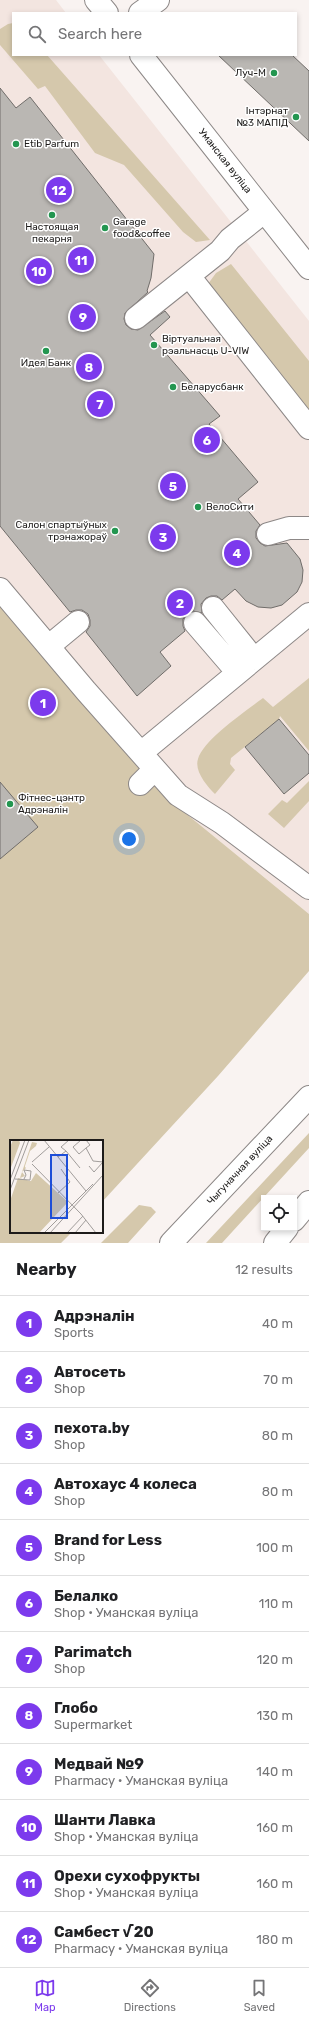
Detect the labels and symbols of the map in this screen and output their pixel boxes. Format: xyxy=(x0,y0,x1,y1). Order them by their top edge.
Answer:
place label: Луч-М xyxy=(235,67,266,79)
marker: Луч-М xyxy=(269,68,279,78)
place label: Інтэрнат №3 МАПІД xyxy=(236,105,288,129)
marker: Інтэрнат №3 МАПІД xyxy=(291,112,301,122)
street label: Уманская вуліца xyxy=(196,126,254,196)
place label: Etib Parfum xyxy=(24,138,79,150)
marker: Etib Parfum xyxy=(11,139,21,149)
pin: 12 xyxy=(46,175,72,205)
marker: Настоящая пекарня xyxy=(47,210,57,220)
place label: Garage food&coffee xyxy=(113,216,171,240)
place label: Настоящая пекарня xyxy=(25,221,79,245)
marker: Garage food&coffee xyxy=(100,223,110,233)
pin: 11 xyxy=(68,245,94,275)
pin: 10 xyxy=(26,256,52,286)
pin: 9 xyxy=(70,302,96,332)
place label: Віртуальная рэальнасць U-VIW xyxy=(162,333,249,357)
marker: Віртуальная рэальнасць U-VIW xyxy=(149,340,159,350)
marker: Идея Банк xyxy=(41,346,51,356)
pin: 8 xyxy=(76,352,102,382)
place label: Идея Банк xyxy=(21,357,72,369)
place label: Беларусбанк xyxy=(181,381,244,393)
marker: Беларусбанк xyxy=(168,382,178,392)
pin: 7 xyxy=(87,389,113,419)
pin: 6 xyxy=(194,425,220,455)
pin: 5 xyxy=(160,471,186,501)
place label: ВелоСити xyxy=(206,501,254,513)
marker: ВелоСити xyxy=(193,502,203,512)
place label: Салон спартыўных трэнажораў xyxy=(16,519,108,543)
pin: 3 xyxy=(150,522,176,552)
marker: Салон спартыўных трэнажораў xyxy=(110,526,120,536)
pin: 4 xyxy=(224,538,250,568)
pin: 2 xyxy=(167,588,193,618)
pin: 1 xyxy=(30,688,56,718)
place label: Фітнес-цэнтр Адрэналін xyxy=(18,792,85,816)
marker: Фітнес-цэнтр Адрэналін xyxy=(5,799,15,809)
your location xyxy=(119,829,139,849)
street label: Чыгуначная вуліца xyxy=(205,1133,275,1207)
inset map xyxy=(10,1140,103,1233)

